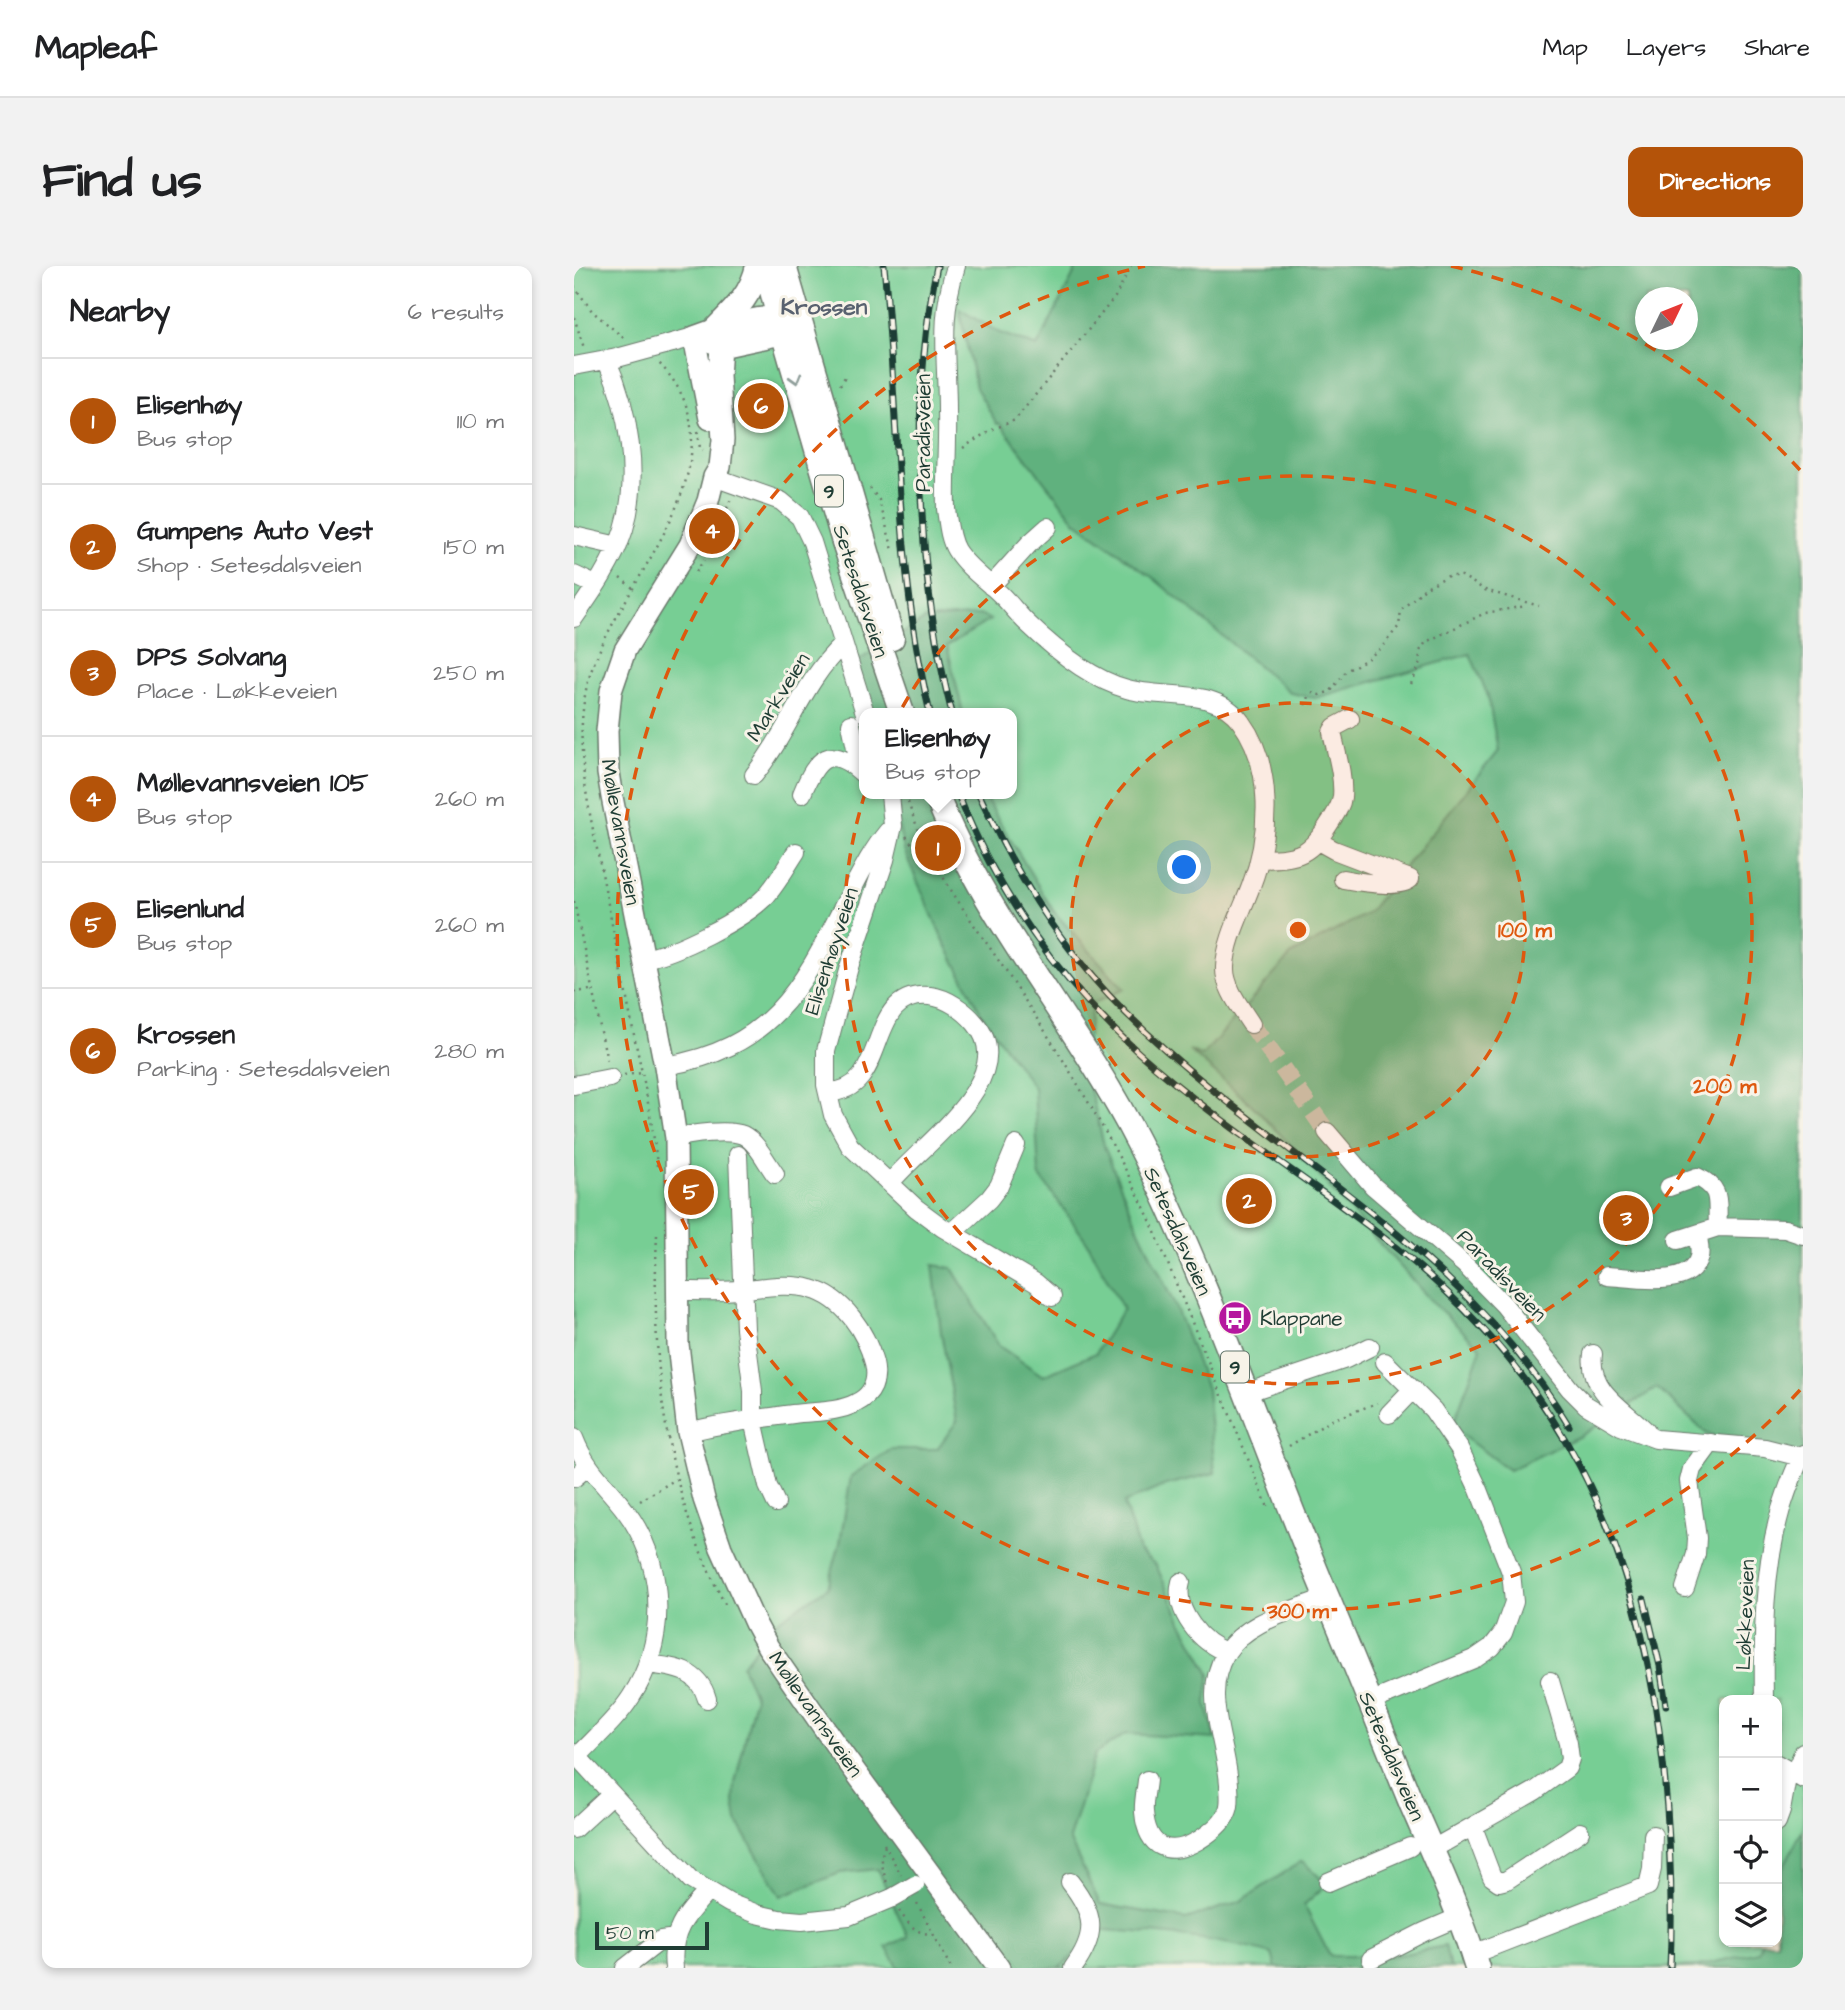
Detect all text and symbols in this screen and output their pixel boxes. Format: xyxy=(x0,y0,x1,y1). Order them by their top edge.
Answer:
text: Mapleaf xyxy=(35,25,157,71)
text: Map xyxy=(1543,31,1588,65)
text: Layers xyxy=(1626,31,1706,65)
text: Share xyxy=(1744,31,1810,65)
button: Directions xyxy=(1628,147,1803,217)
text: Find us xyxy=(42,148,202,216)
north arrow xyxy=(1635,287,1698,350)
text: Nearby xyxy=(70,291,170,333)
district label: Krossen xyxy=(781,291,868,323)
text: 6 results xyxy=(408,296,504,328)
one-way arrow xyxy=(788,373,803,385)
street label: Paradisveien xyxy=(909,374,938,492)
pin: 6 xyxy=(738,380,784,432)
text: Elisenhøy xyxy=(137,387,242,423)
text: 1 xyxy=(92,405,94,437)
text: 110 m xyxy=(456,405,504,437)
text: Bus stop xyxy=(137,423,232,455)
road number: 9 xyxy=(815,476,843,507)
pin: 4 xyxy=(689,505,735,557)
text: Gumpens Auto Vest xyxy=(137,513,373,549)
street label: Setesdalsveien xyxy=(825,521,896,661)
text: 2 xyxy=(86,531,100,563)
text: 150 m xyxy=(443,531,504,563)
text: Shop · Setesdalsveien xyxy=(137,549,362,581)
text: DPS Solvang xyxy=(137,639,286,675)
street label: Markveien xyxy=(740,647,817,747)
text: 3 xyxy=(87,657,99,689)
text: 250 m xyxy=(433,657,504,689)
text: Place · Løkkeveien xyxy=(137,675,337,707)
popup xyxy=(859,708,1017,799)
text: Elisenhøy xyxy=(885,720,991,756)
text: Bus stop xyxy=(885,756,981,788)
street label: Møllevannsveien xyxy=(593,757,648,907)
text: Møllevannsveien 105 xyxy=(137,765,368,801)
text: 4 xyxy=(85,783,101,815)
text: 260 m xyxy=(435,783,504,815)
text: Bus stop xyxy=(137,801,232,833)
pin: 1 xyxy=(915,822,961,874)
your location xyxy=(1167,850,1201,884)
street label: Elisenhøyveien xyxy=(797,884,868,1019)
text: Elisenlund xyxy=(137,891,244,927)
text: 5 xyxy=(85,909,101,941)
text: 260 m xyxy=(435,909,504,941)
text: 100 m xyxy=(1498,916,1553,945)
centre of rings xyxy=(1286,918,1310,942)
text: Bus stop xyxy=(137,927,232,959)
text: Krossen xyxy=(137,1017,235,1053)
text: 6 xyxy=(86,1035,100,1067)
text: 280 m xyxy=(434,1035,504,1067)
text: Parking · Setesdalsveien xyxy=(137,1053,390,1085)
text: 200 m xyxy=(1692,1072,1757,1101)
street label: Setesdalsveien xyxy=(1136,1162,1219,1300)
pin: 5 xyxy=(668,1166,714,1218)
pin: 2 xyxy=(1226,1175,1272,1227)
pin: 3 xyxy=(1603,1192,1649,1244)
street label: Paradisveien xyxy=(1450,1223,1553,1328)
bus stop icon: Klappane xyxy=(1216,1299,1254,1337)
place label: Klappane xyxy=(1260,1304,1343,1334)
road number: 9 xyxy=(1221,1352,1249,1382)
street label: Løkkeveien xyxy=(1729,1559,1762,1671)
text: 300 m xyxy=(1266,1597,1330,1626)
street label: Møllevannsveien xyxy=(761,1646,870,1783)
street label: Setesdalsveien xyxy=(1351,1687,1432,1825)
map controls xyxy=(1719,1695,1782,1947)
button: + xyxy=(1719,1695,1782,1758)
button: − xyxy=(1719,1758,1782,1821)
button: locate xyxy=(1719,1821,1782,1884)
button: layers xyxy=(1719,1884,1782,1947)
scale bar xyxy=(595,1919,709,1951)
text: 50 m xyxy=(606,1920,654,1947)

